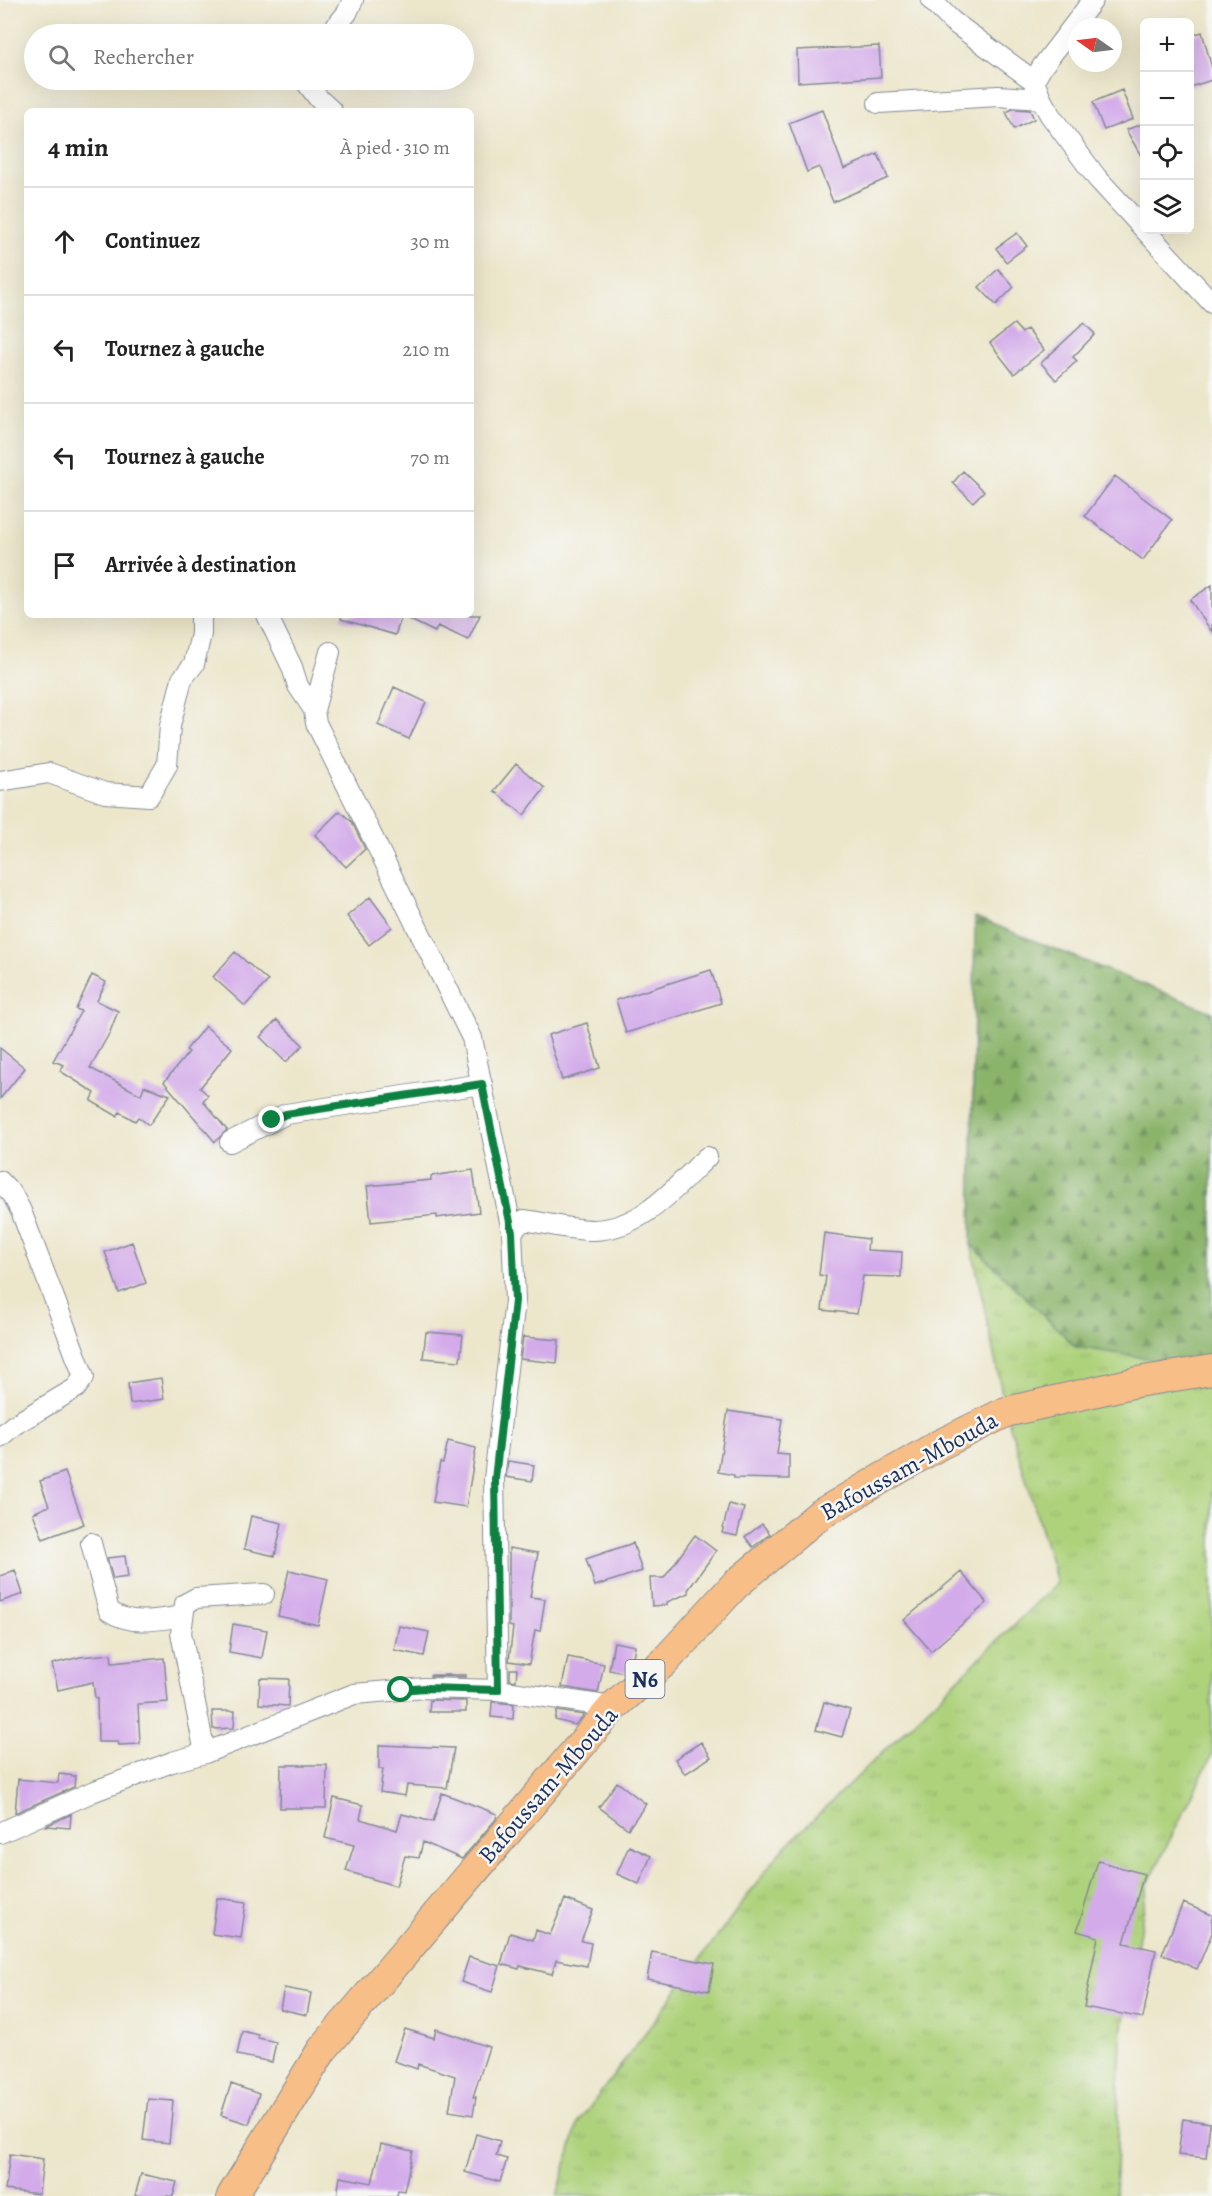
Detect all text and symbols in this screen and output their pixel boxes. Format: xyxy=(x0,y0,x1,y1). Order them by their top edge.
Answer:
north arrow xyxy=(1068,18,1122,72)
map controls xyxy=(1140,18,1194,234)
button: + xyxy=(1140,18,1194,72)
search box xyxy=(24,24,474,90)
icon: search xyxy=(45,41,78,74)
text: Rechercher xyxy=(93,42,194,72)
button: − xyxy=(1140,72,1194,126)
button: locate xyxy=(1140,126,1194,180)
text: 4 min xyxy=(48,130,109,165)
text: À pied · 310 m xyxy=(340,134,450,161)
button: layers xyxy=(1140,180,1194,234)
icon: ahead xyxy=(48,225,81,258)
text: Continuez xyxy=(105,226,200,256)
text: 30 m xyxy=(410,228,450,255)
icon: left xyxy=(48,333,81,366)
text: Tournez à gauche xyxy=(105,334,265,364)
text: 210 m xyxy=(402,336,450,363)
icon: left xyxy=(48,441,81,474)
text: Tournez à gauche xyxy=(105,442,265,472)
text: 70 m xyxy=(410,444,450,471)
icon: arrive xyxy=(48,549,81,582)
text: Arrivée à destination xyxy=(105,550,296,580)
route end xyxy=(258,1106,284,1132)
street label: Bafoussam-Mbouda xyxy=(815,1404,1004,1528)
road number: N6 xyxy=(626,1660,664,1698)
route start xyxy=(387,1676,413,1702)
street label: Bafoussam-Mbouda xyxy=(471,1699,626,1870)

